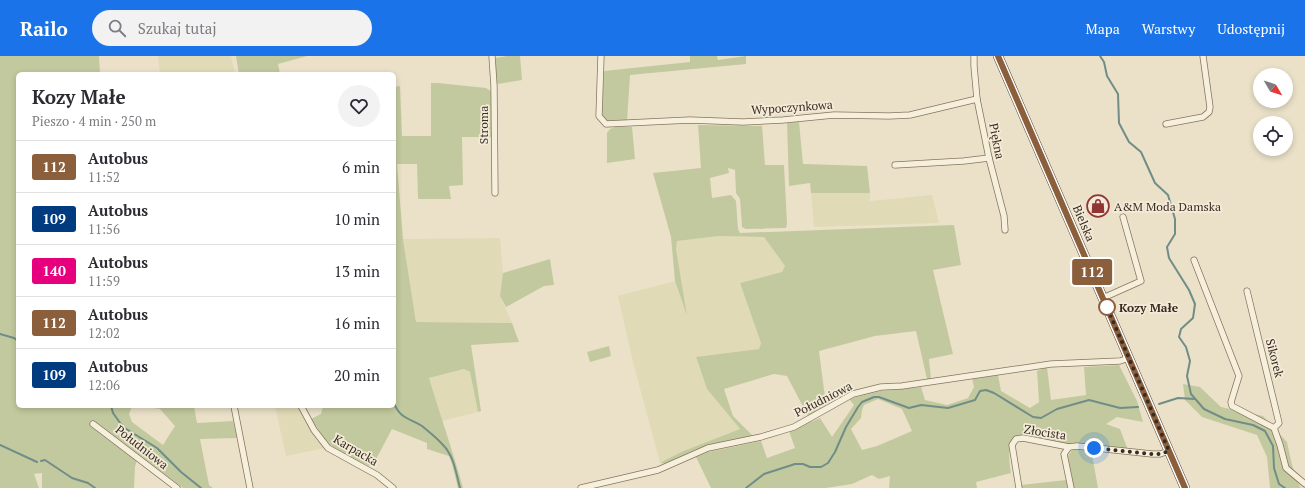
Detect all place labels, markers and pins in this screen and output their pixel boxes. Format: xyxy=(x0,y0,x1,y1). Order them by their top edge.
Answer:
shop icon: A&M Moda Damska xyxy=(1085,193,1111,219)
place label: A&M Moda Damska xyxy=(1114,199,1221,214)
marker: Kozy Małe xyxy=(1098,298,1116,316)
place label: Kozy Małe xyxy=(1119,300,1179,315)

